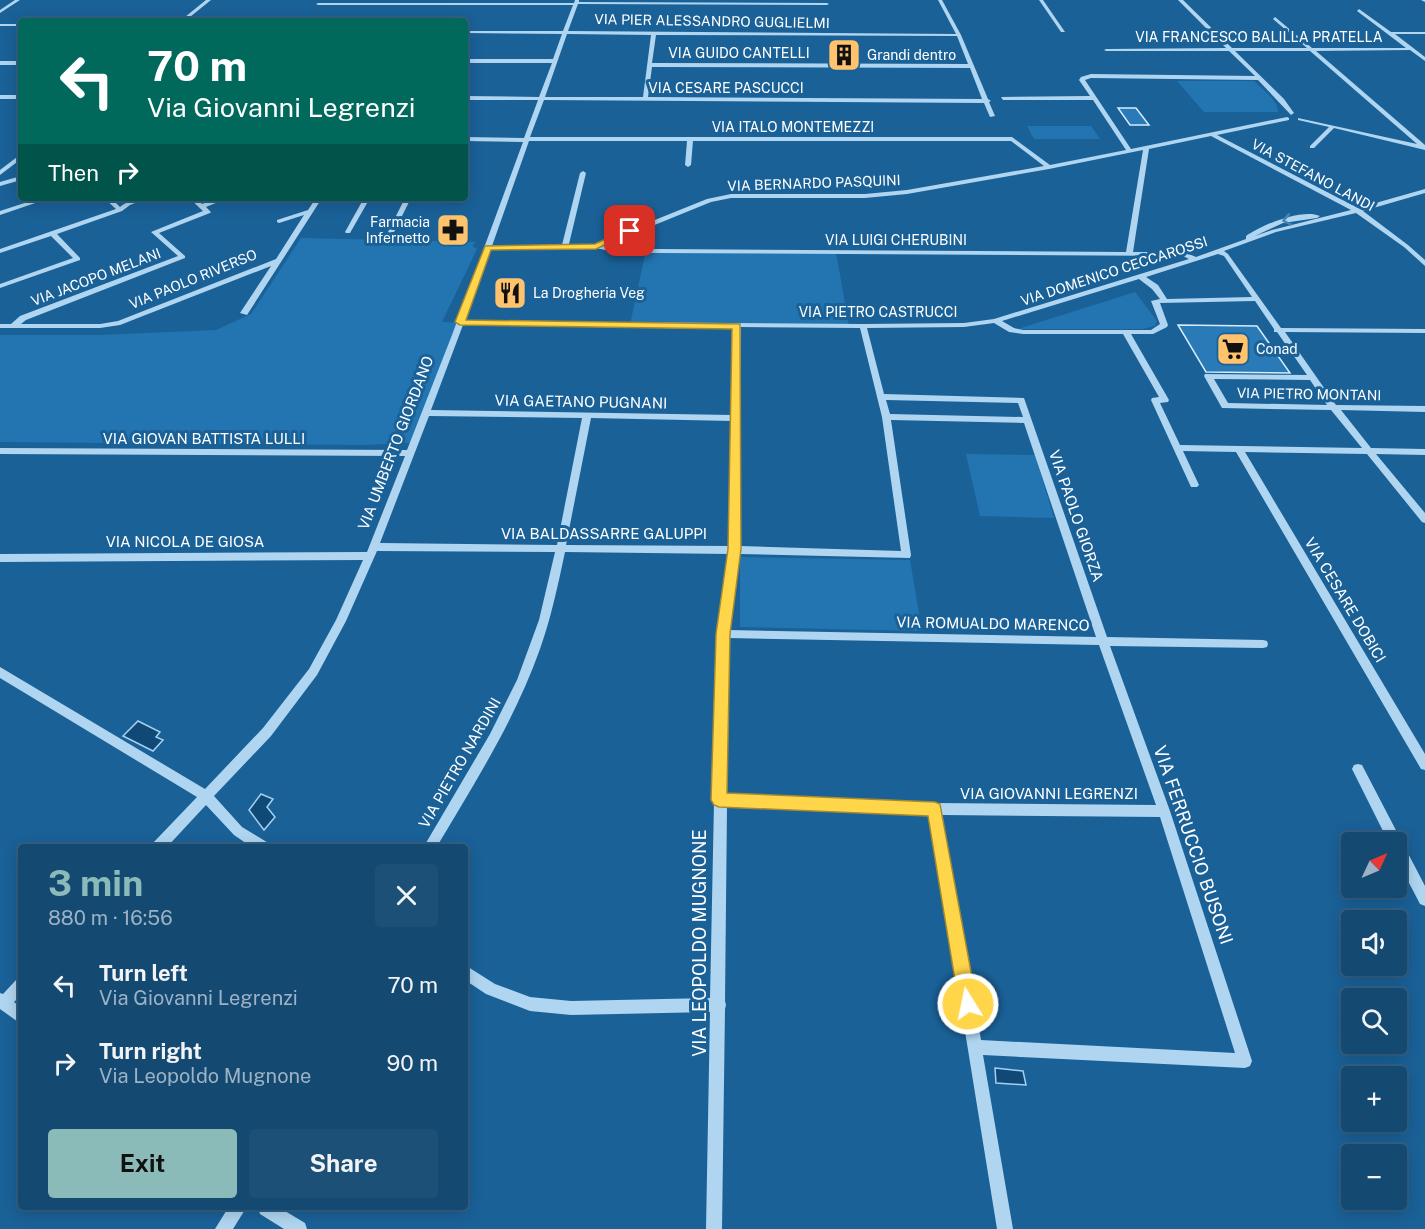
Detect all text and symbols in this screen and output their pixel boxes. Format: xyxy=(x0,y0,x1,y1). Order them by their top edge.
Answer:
street label: VIA PIER ALESSANDRO GUGLIELMI xyxy=(594,11,830,31)
street label: VIA FRANCESCO BALILLA PRATELLA xyxy=(1135,29,1383,45)
building icon: Grandi dentro xyxy=(826,37,862,73)
text: 70 m xyxy=(147,41,247,90)
icon: left xyxy=(48,42,126,120)
street label: VIA GUIDO CANTELLI xyxy=(668,45,810,61)
place label: Grandi dentro xyxy=(867,47,956,63)
street label: VIA CESARE PASCUCCI xyxy=(648,80,804,96)
text: Via Giovanni Legrenzi xyxy=(147,91,415,123)
street label: VIA ITALO MONTEMEZZI xyxy=(712,119,874,135)
street label: VIA STEFANO LANDI xyxy=(1249,136,1377,214)
icon: right xyxy=(111,156,144,189)
text: Then xyxy=(48,160,99,186)
street label: VIA BERNARDO PASQUINI xyxy=(727,172,901,194)
pin xyxy=(604,205,655,256)
pharmacy icon: Farmacia Infernetto xyxy=(435,212,471,248)
one-way arrow xyxy=(1282,212,1292,225)
place label: Farmacia Infernetto xyxy=(366,214,430,246)
icon: arrive xyxy=(613,214,646,247)
street label: VIA LUIGI CHERUBINI xyxy=(825,232,967,248)
street label: VIA DOMENICO CECCAROSSI xyxy=(1019,233,1209,309)
street label: VIA JACOPO MELANI xyxy=(29,245,163,309)
street label: VIA PAOLO RIVERSO xyxy=(127,246,259,312)
restaurant icon: La Drogheria Veg xyxy=(492,275,528,311)
place label: La Drogheria Veg xyxy=(533,285,645,301)
street label: VIA PIETRO CASTRUCCI xyxy=(799,304,957,320)
supermarket icon: Conad xyxy=(1215,331,1251,367)
place label: Conad xyxy=(1256,341,1298,357)
street label: VIA UMBERTO GIORDANO xyxy=(354,354,437,532)
street label: VIA PIETRO MONTANI xyxy=(1237,385,1381,403)
street label: VIA GAETANO PUGNANI xyxy=(495,391,667,412)
street label: VIA GIOVAN BATTISTA LULLI xyxy=(103,430,305,447)
street label: VIA PAOLO GIORZA xyxy=(1046,448,1107,584)
street label: VIA BALDASSARRE GALUPPI xyxy=(501,525,707,542)
street label: VIA NICOLA DE GIOSA xyxy=(106,533,265,550)
street label: VIA CESARE DOBICI xyxy=(1302,534,1389,665)
street label: VIA ROMUALDO MARENCO xyxy=(896,613,1090,634)
street label: VIA PIETRO NARDINI xyxy=(415,694,504,831)
street label: VIA FERRUCCIO BUSONI xyxy=(1150,743,1237,947)
street label: VIA GIOVANNI LEGRENZI xyxy=(960,785,1138,802)
street label: VIA LEOPOLDO MUGNONE xyxy=(689,829,710,1057)
north arrow xyxy=(1341,832,1407,898)
map controls xyxy=(1341,832,1407,1210)
text: 3 min xyxy=(48,862,143,904)
button: close xyxy=(375,864,438,927)
text: 880 m · 16:56 xyxy=(48,906,173,930)
button: sound xyxy=(1341,910,1407,976)
text: Turn left xyxy=(99,960,188,986)
icon: left xyxy=(48,969,81,1002)
text: 70 m xyxy=(387,972,438,998)
position arrow xyxy=(936,972,1000,1036)
text: Via Giovanni Legrenzi xyxy=(99,986,298,1010)
button: search xyxy=(1341,988,1407,1054)
text: Turn right xyxy=(99,1038,202,1064)
icon: right xyxy=(48,1047,81,1080)
text: 90 m xyxy=(387,1050,438,1076)
text: Via Leopoldo Mugnone xyxy=(99,1064,311,1088)
button: + xyxy=(1341,1066,1407,1132)
button: Exit xyxy=(48,1129,237,1198)
button: Share xyxy=(249,1129,438,1198)
button: − xyxy=(1341,1144,1407,1210)

